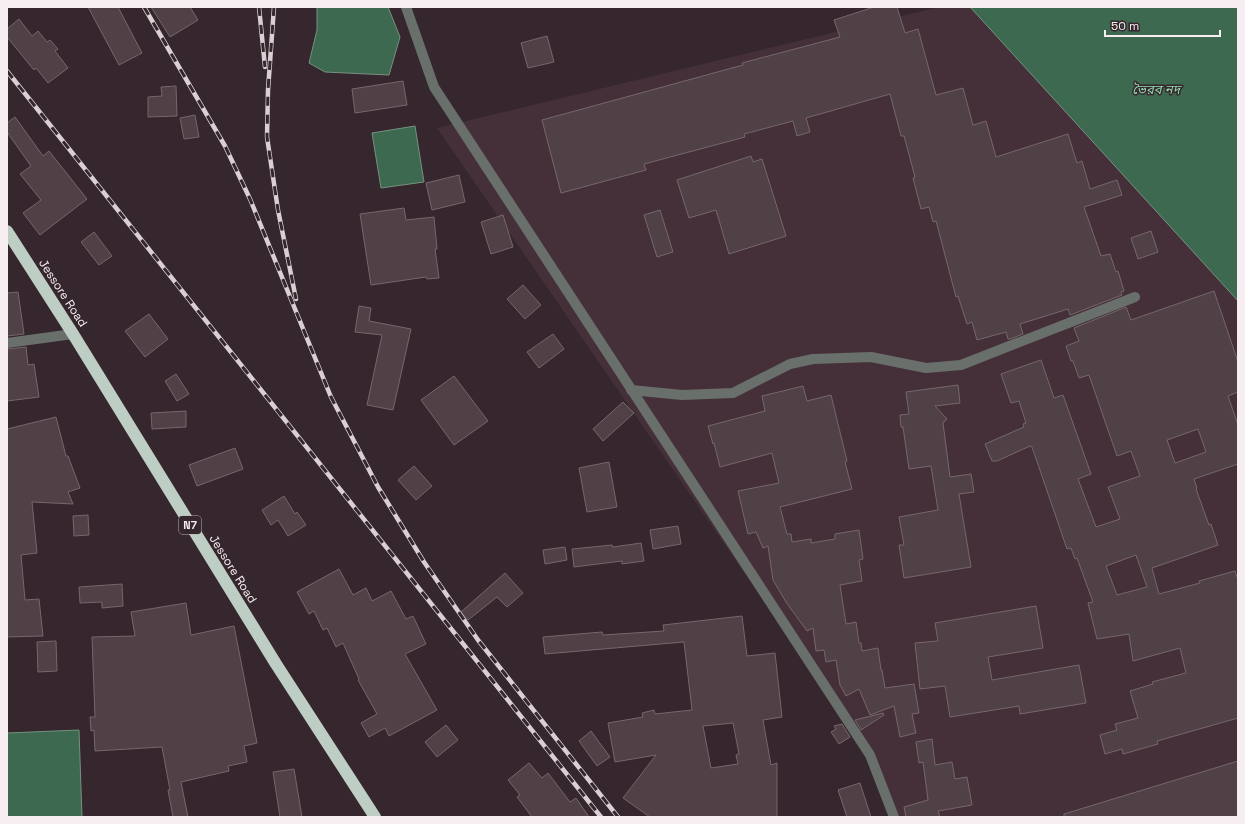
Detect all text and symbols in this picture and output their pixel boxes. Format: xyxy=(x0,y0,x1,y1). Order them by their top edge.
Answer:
scale bar xyxy=(1105,12,1220,38)
text: 50 m xyxy=(1111,18,1139,34)
water label: ভৈরব নদ xyxy=(1132,81,1183,98)
street label: Jessore Road xyxy=(35,256,91,330)
road number: N7 xyxy=(179,516,201,534)
street label: Jessore Road xyxy=(206,532,260,606)

